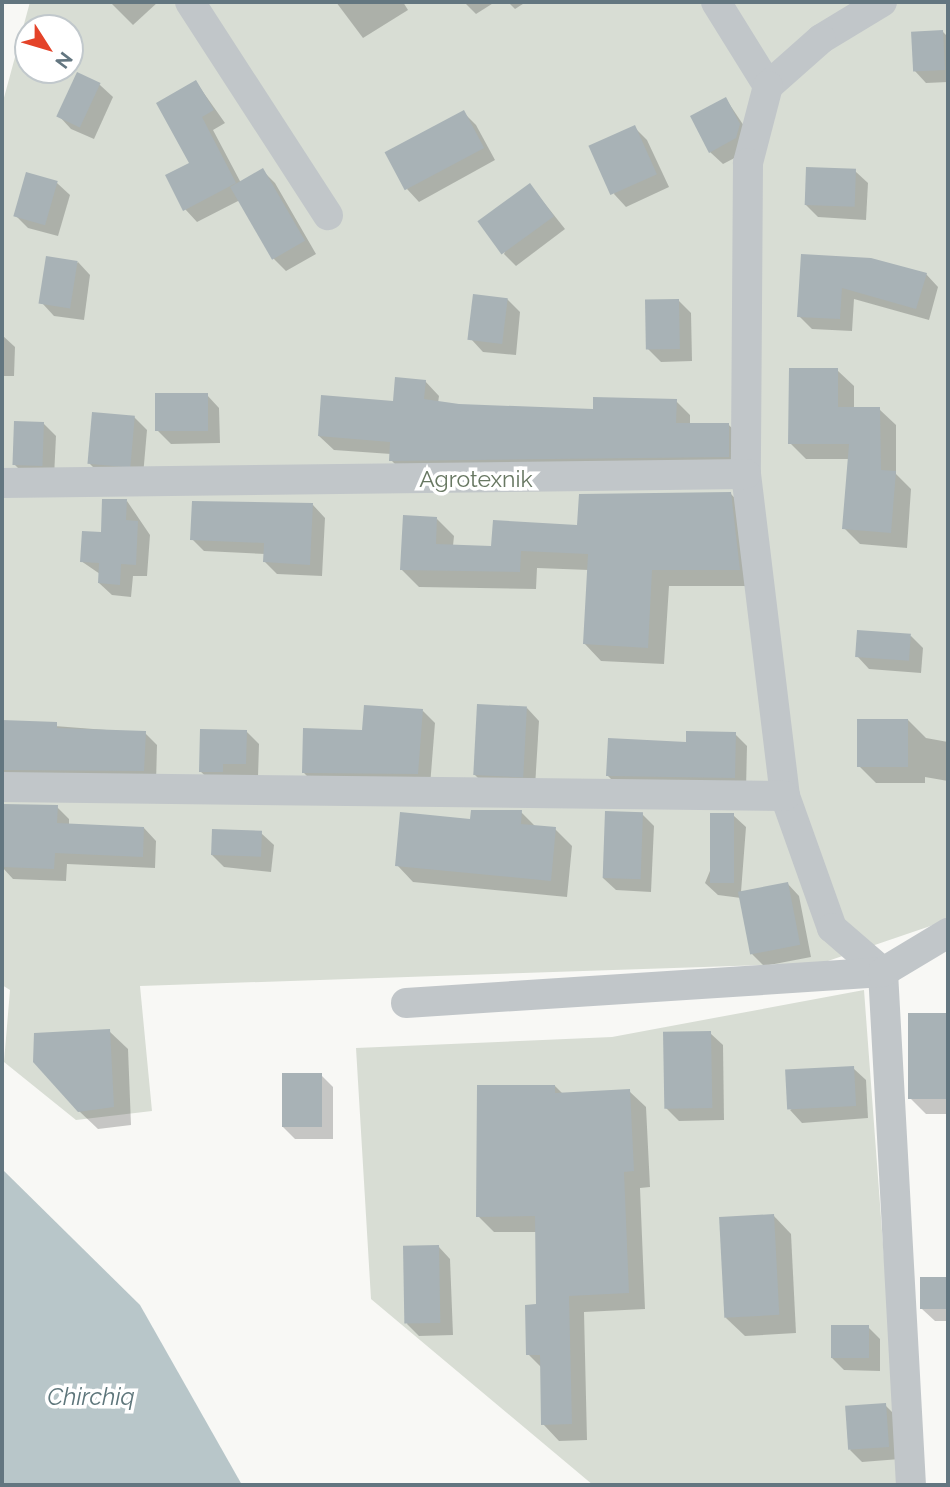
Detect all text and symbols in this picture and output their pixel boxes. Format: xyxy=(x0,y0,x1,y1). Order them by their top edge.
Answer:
north arrow xyxy=(14,14,84,84)
text: N xyxy=(51,48,77,73)
park label: Agrotexnik xyxy=(419,465,533,493)
water label: Chirchiq xyxy=(47,1383,135,1411)

